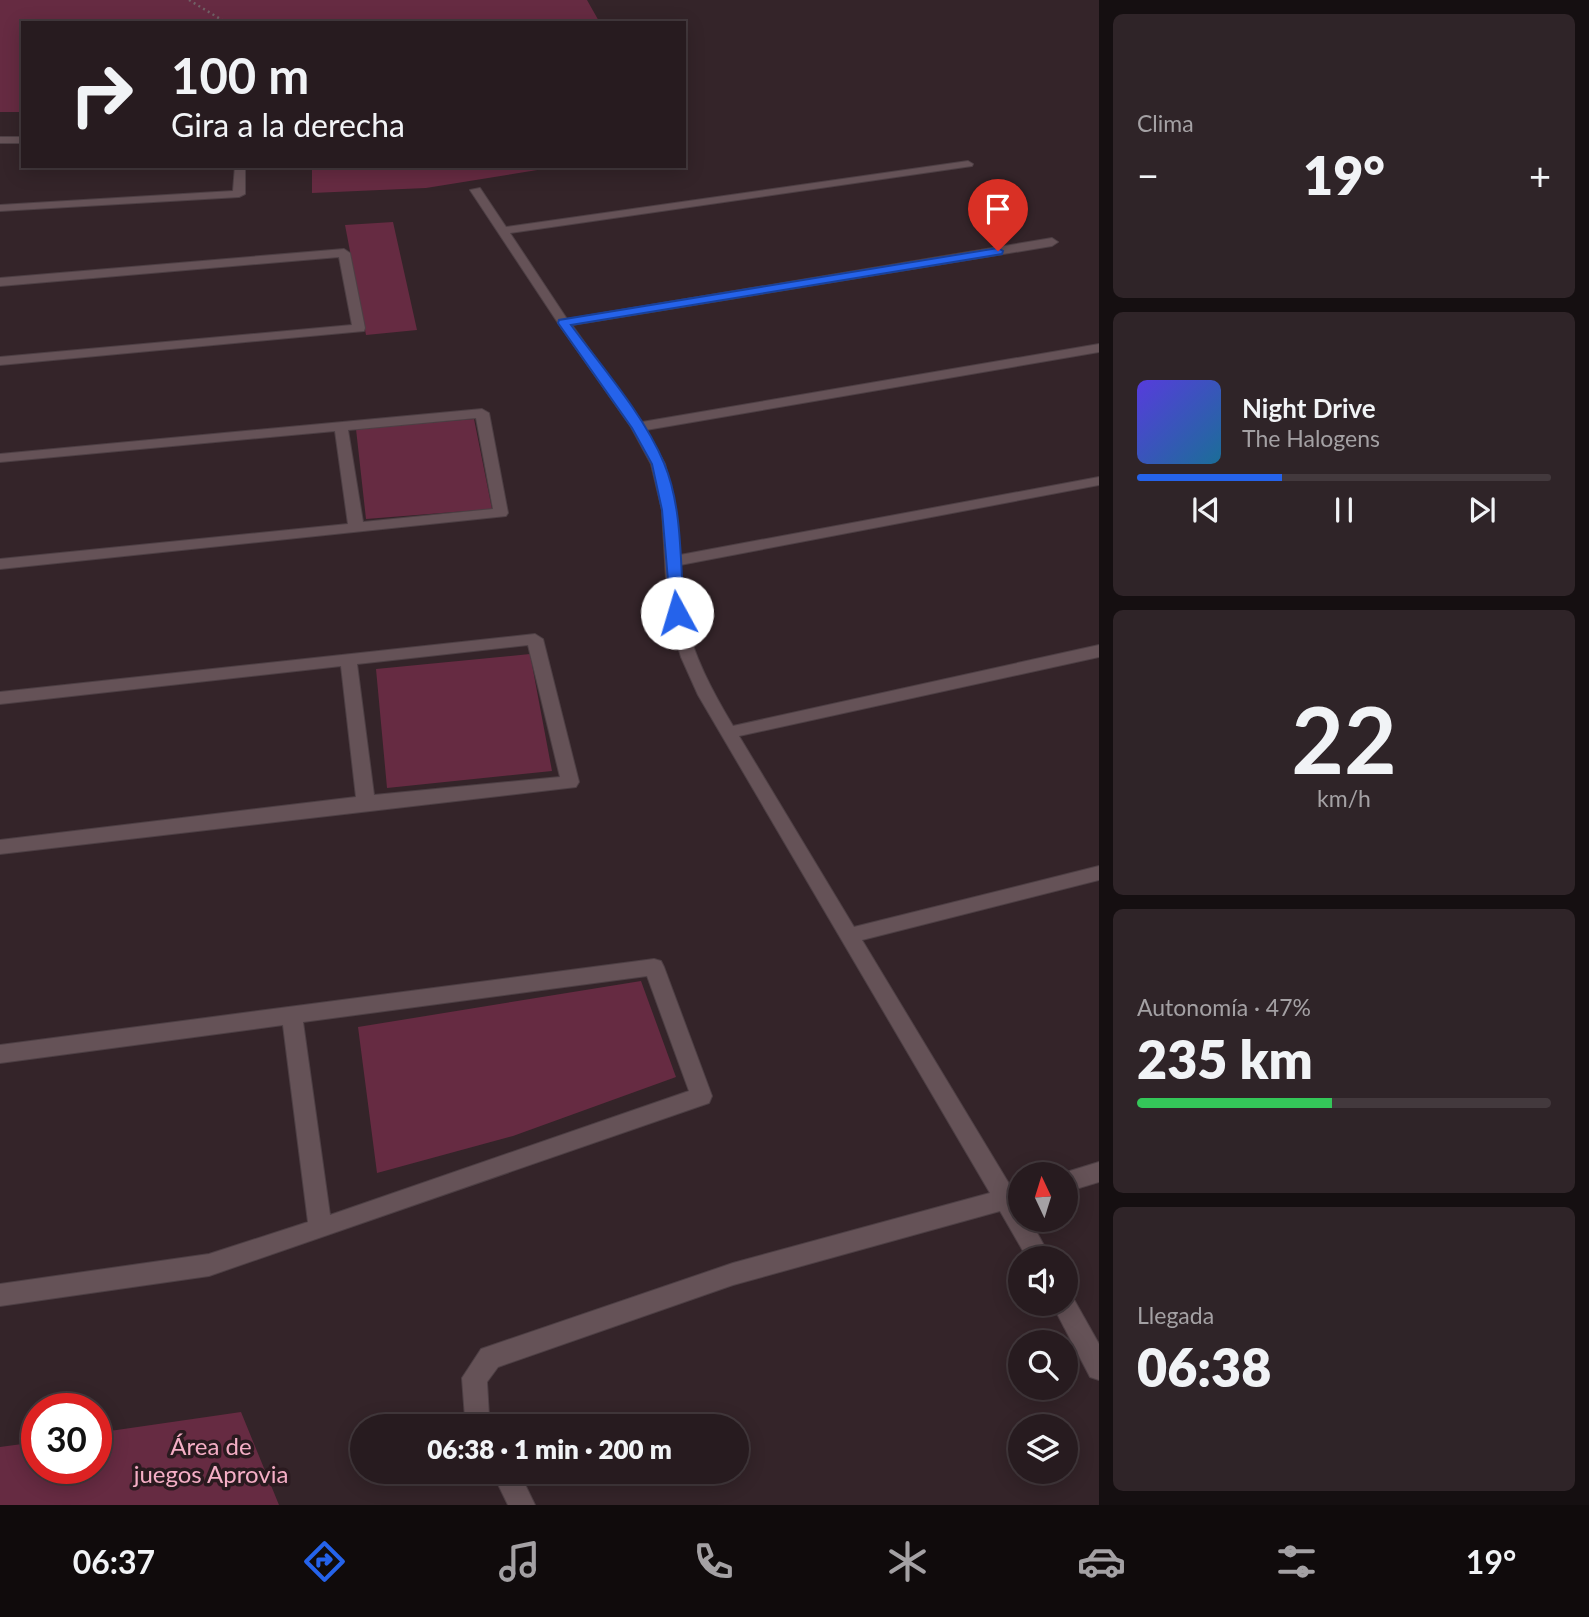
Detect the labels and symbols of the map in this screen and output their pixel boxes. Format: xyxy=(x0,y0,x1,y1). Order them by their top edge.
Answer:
pin xyxy=(968,179,1028,251)
position arrow xyxy=(640,576,714,650)
north arrow xyxy=(1008,1162,1078,1232)
speed limit sign: 30 xyxy=(21,1393,112,1484)
park label: Área de juegos Aprovia xyxy=(133,1431,288,1488)

